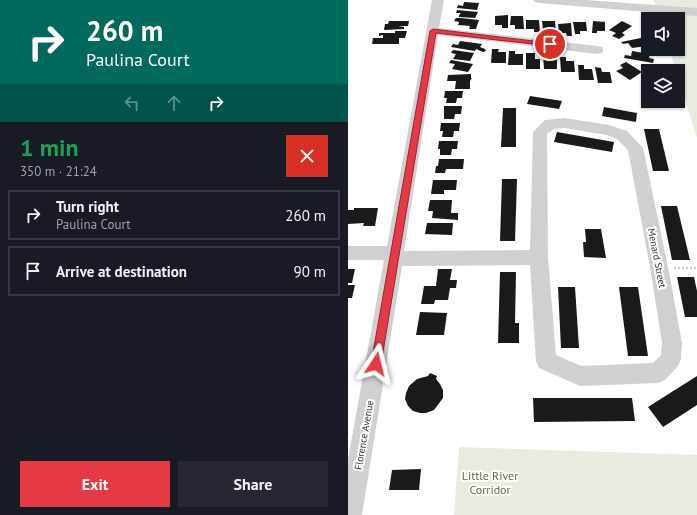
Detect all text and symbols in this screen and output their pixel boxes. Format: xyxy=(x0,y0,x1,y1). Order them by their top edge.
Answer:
text: 260 m xyxy=(86,12,163,49)
map controls xyxy=(641,12,685,108)
button: sound xyxy=(641,12,685,56)
icon: right xyxy=(20,16,72,68)
pin xyxy=(533,27,567,61)
icon: arrive xyxy=(539,33,561,55)
text: Paulina Court xyxy=(86,48,189,71)
button: layers xyxy=(641,64,685,108)
icon: left xyxy=(121,92,143,114)
icon: ahead xyxy=(163,92,185,114)
icon: right xyxy=(205,92,227,114)
text: 1 min xyxy=(20,132,79,163)
button: close xyxy=(286,135,328,177)
text: 350 m · 21:24 xyxy=(20,163,97,180)
text: Turn right xyxy=(56,197,119,216)
icon: right xyxy=(22,204,44,226)
text: 260 m xyxy=(285,206,326,225)
text: Paulina Court xyxy=(56,216,131,233)
street label: Menard Street xyxy=(645,227,669,289)
icon: arrive xyxy=(22,260,44,282)
text: Arrive at destination xyxy=(56,262,187,281)
text: 90 m xyxy=(293,262,326,281)
position arrow xyxy=(355,343,397,385)
street label: Florence Avenue xyxy=(351,399,377,471)
button: Exit xyxy=(20,461,170,507)
button: Share xyxy=(178,461,328,507)
park label: Little River Corridor xyxy=(462,468,518,497)

